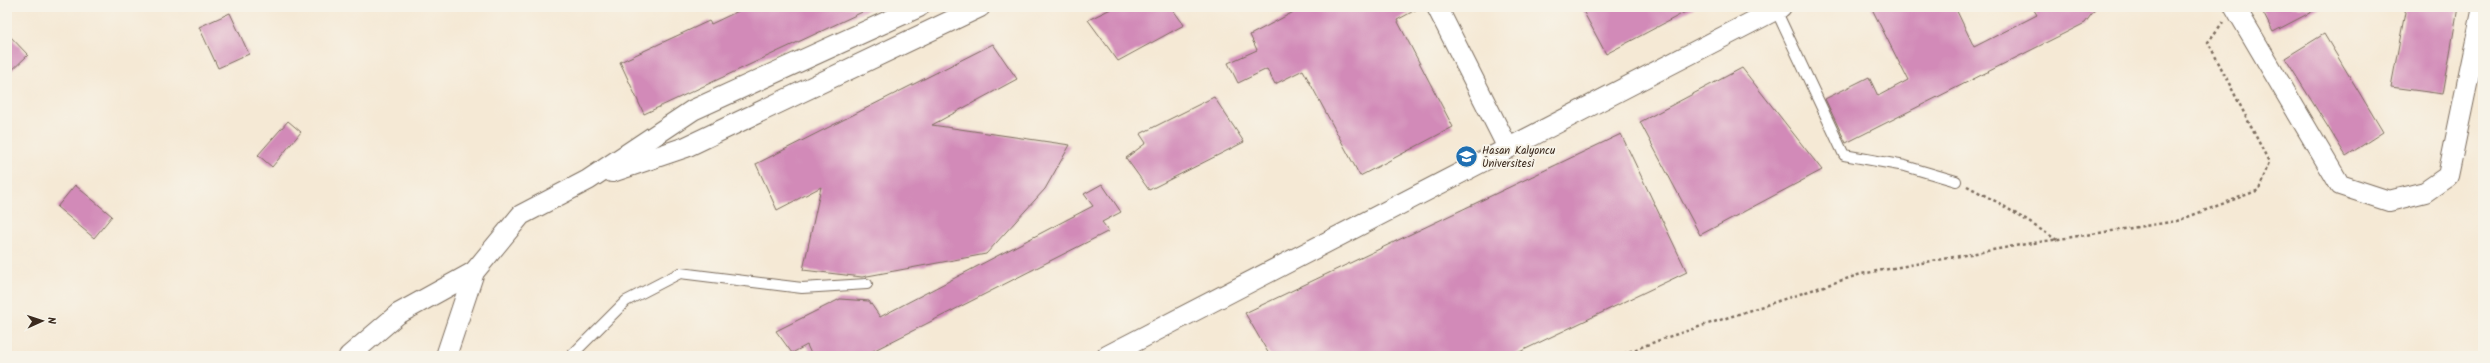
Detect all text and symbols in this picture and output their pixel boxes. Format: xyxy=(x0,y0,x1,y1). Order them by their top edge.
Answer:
place label: Hasan Kalyoncu Üniversitesi xyxy=(1482,142,1556,173)
school or university icon: Hasan Kalyoncu Üniversitesi xyxy=(1454,144,1480,170)
north arrow xyxy=(22,301,62,341)
text: N xyxy=(42,317,60,325)

